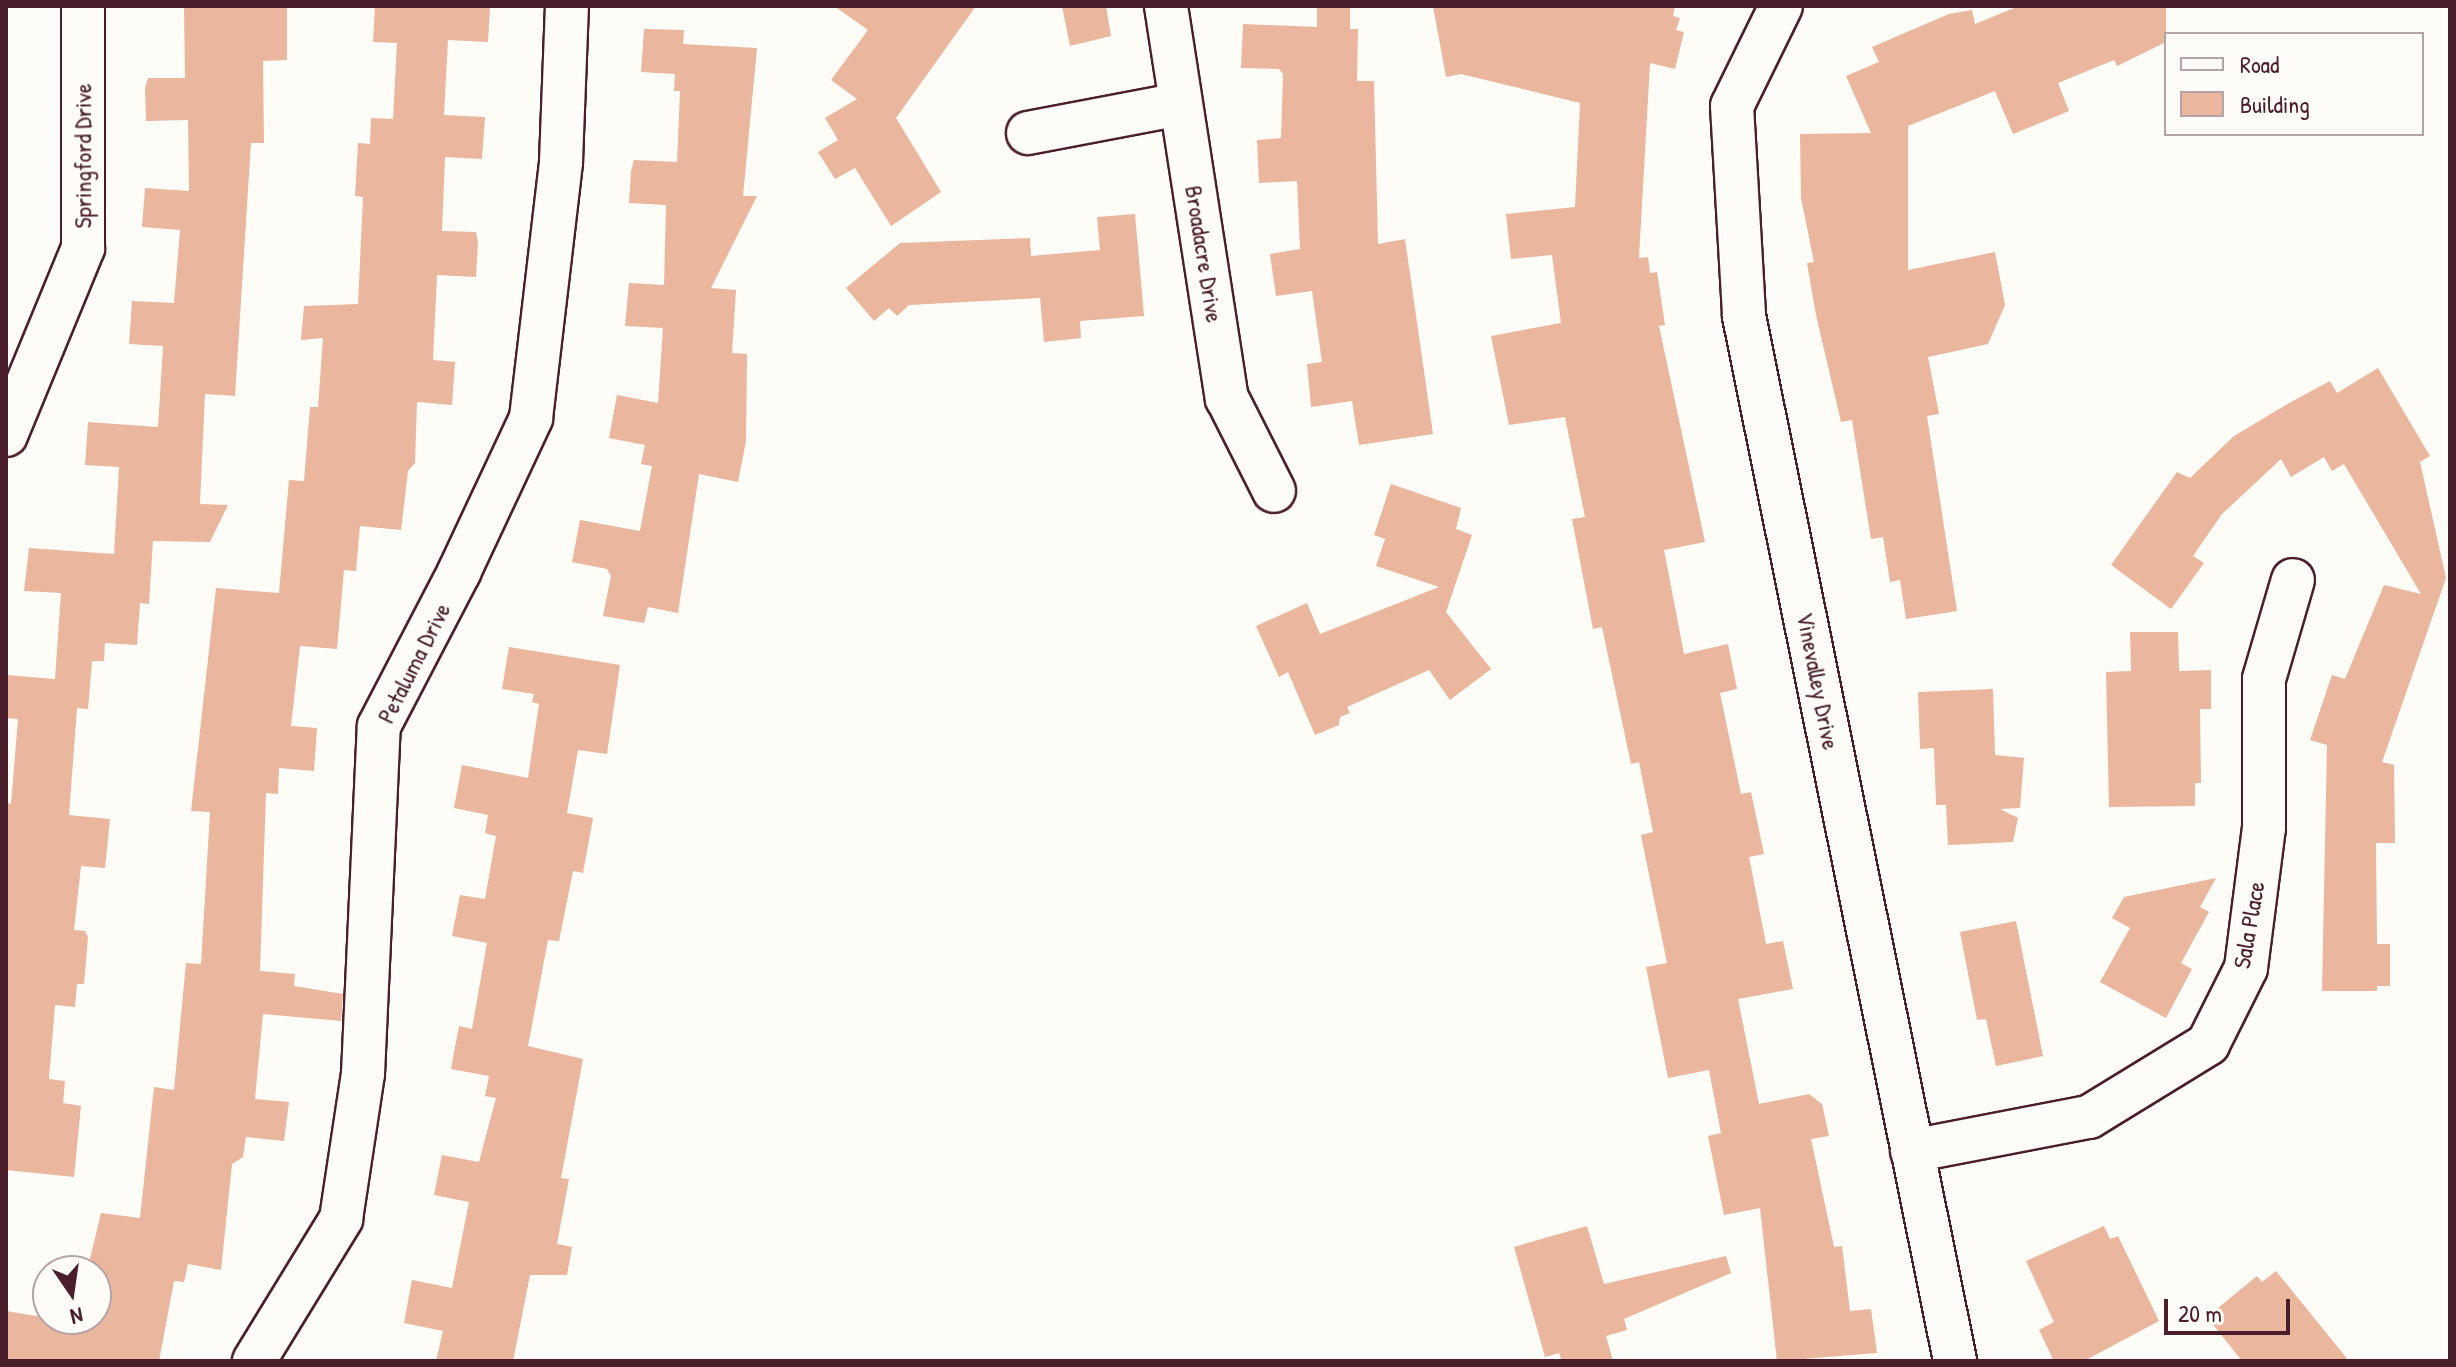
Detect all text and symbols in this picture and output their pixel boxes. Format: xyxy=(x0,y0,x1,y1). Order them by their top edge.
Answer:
legend xyxy=(2164,32,2424,136)
text: Road xyxy=(2240,48,2279,80)
street label: Springford Drive xyxy=(69,83,97,229)
text: Building xyxy=(2240,88,2310,120)
street label: Broadacre Drive xyxy=(1179,184,1229,324)
street label: Petaluma Drive xyxy=(371,598,457,728)
street label: Vinevalley Drive xyxy=(1791,610,1845,752)
street label: Sala Place xyxy=(2227,879,2271,971)
north arrow xyxy=(32,1255,112,1335)
scale bar xyxy=(2168,1283,2294,1333)
text: 20 m xyxy=(2178,1297,2222,1329)
text: N xyxy=(68,1301,86,1332)

